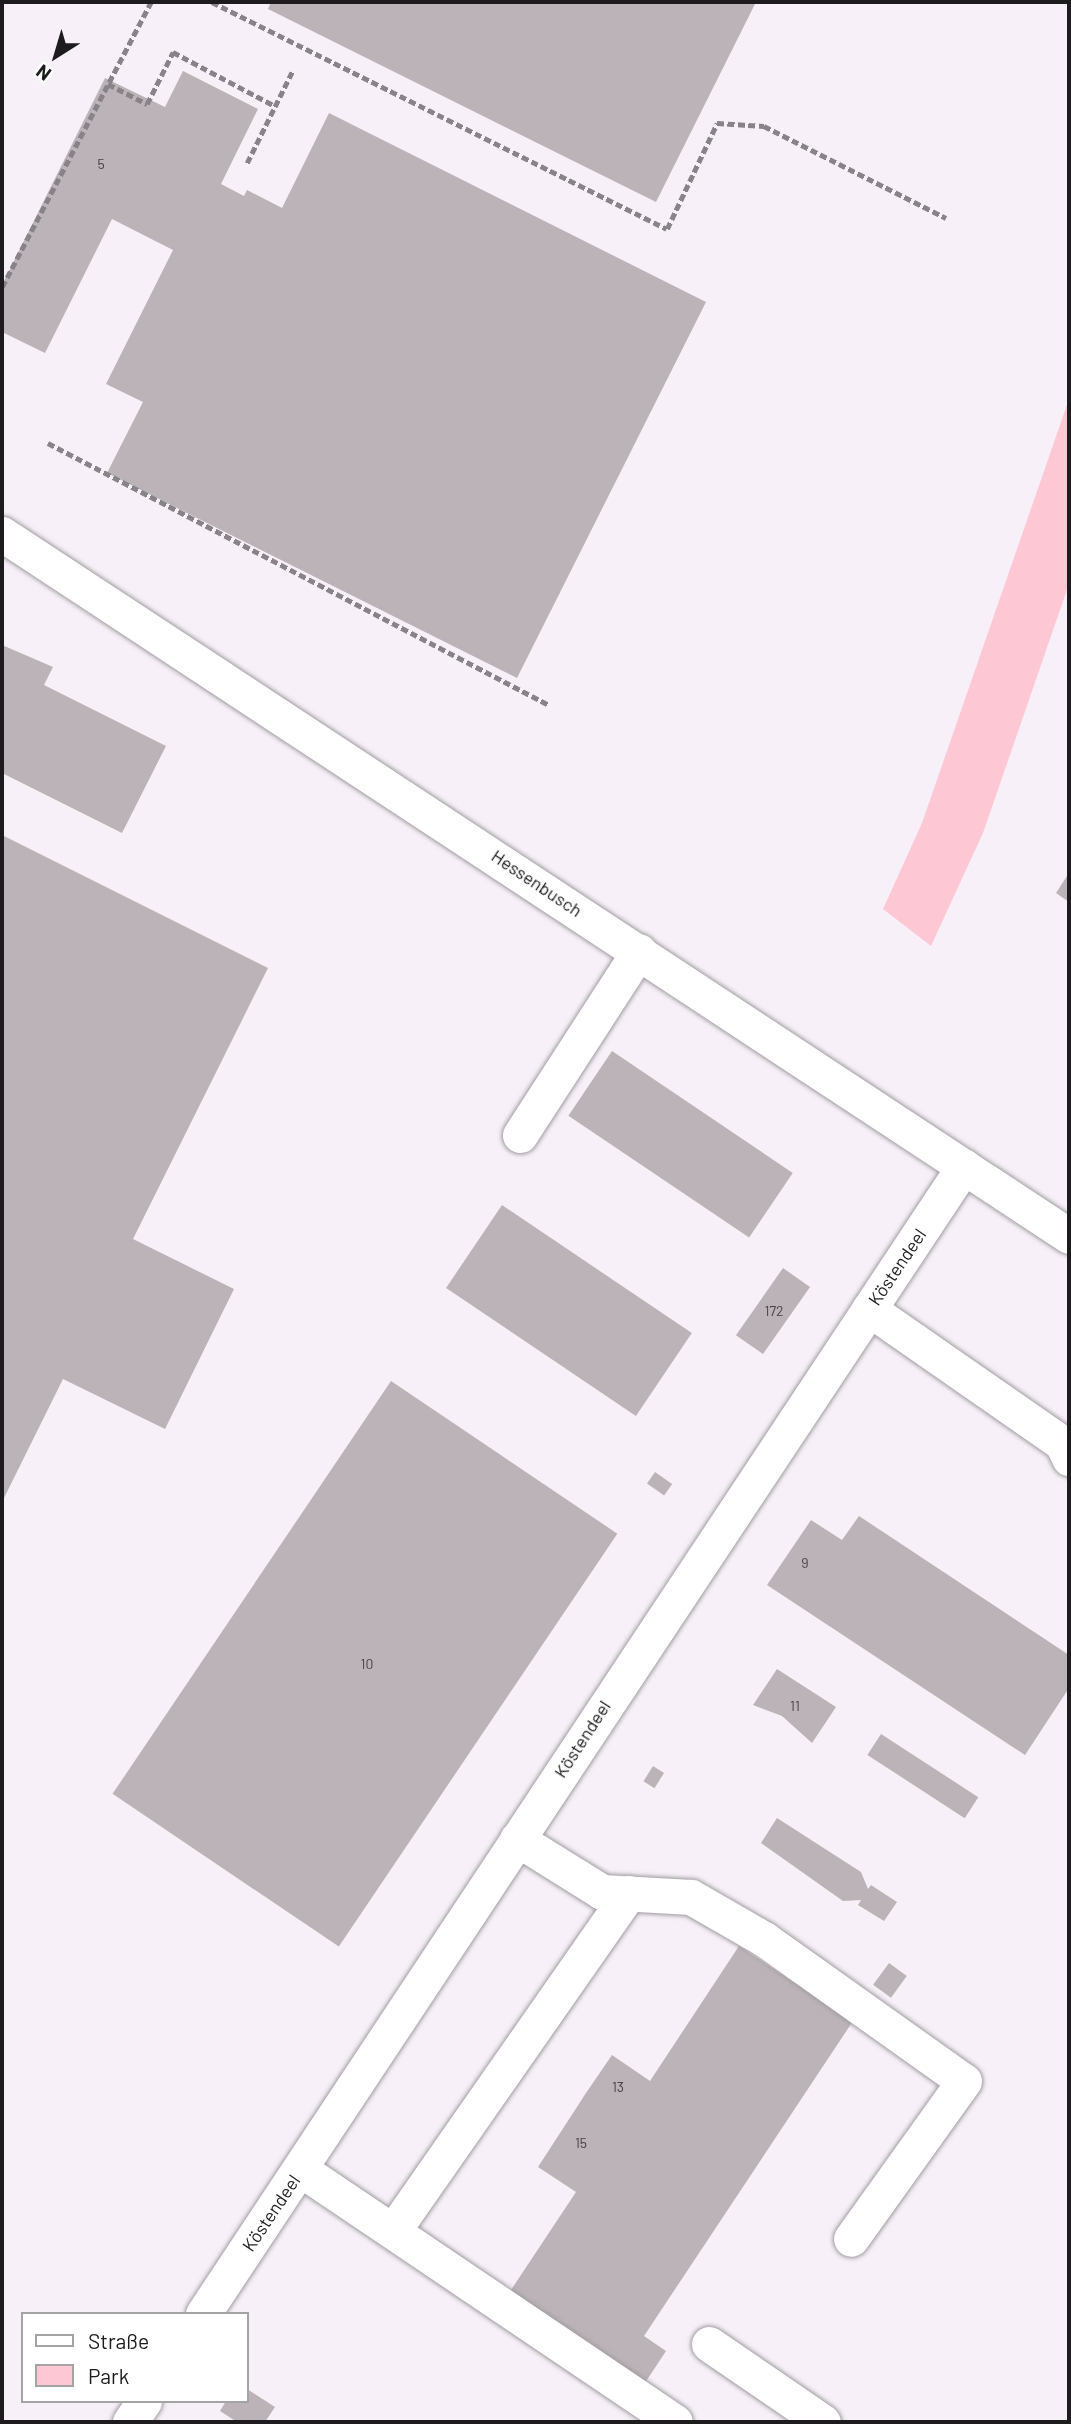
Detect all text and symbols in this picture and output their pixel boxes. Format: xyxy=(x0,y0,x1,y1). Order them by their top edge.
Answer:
north arrow xyxy=(21,21,91,91)
text: N xyxy=(31,60,55,86)
house number: 5 xyxy=(97,156,105,172)
street label: Hessenbusch xyxy=(488,845,586,921)
street label: Köstendeel xyxy=(864,1225,930,1309)
house number: 172 xyxy=(764,1303,784,1319)
house number: 9 xyxy=(801,1555,809,1571)
house number: 10 xyxy=(361,1656,373,1672)
street label: Köstendeel xyxy=(549,1696,615,1782)
house number: 11 xyxy=(790,1698,800,1714)
house number: 13 xyxy=(612,2079,624,2095)
house number: 15 xyxy=(575,2135,587,2151)
street label: Köstendeel xyxy=(238,2171,304,2255)
legend xyxy=(21,2312,248,2403)
text: Straße xyxy=(88,2328,149,2353)
text: Park xyxy=(88,2363,129,2388)

